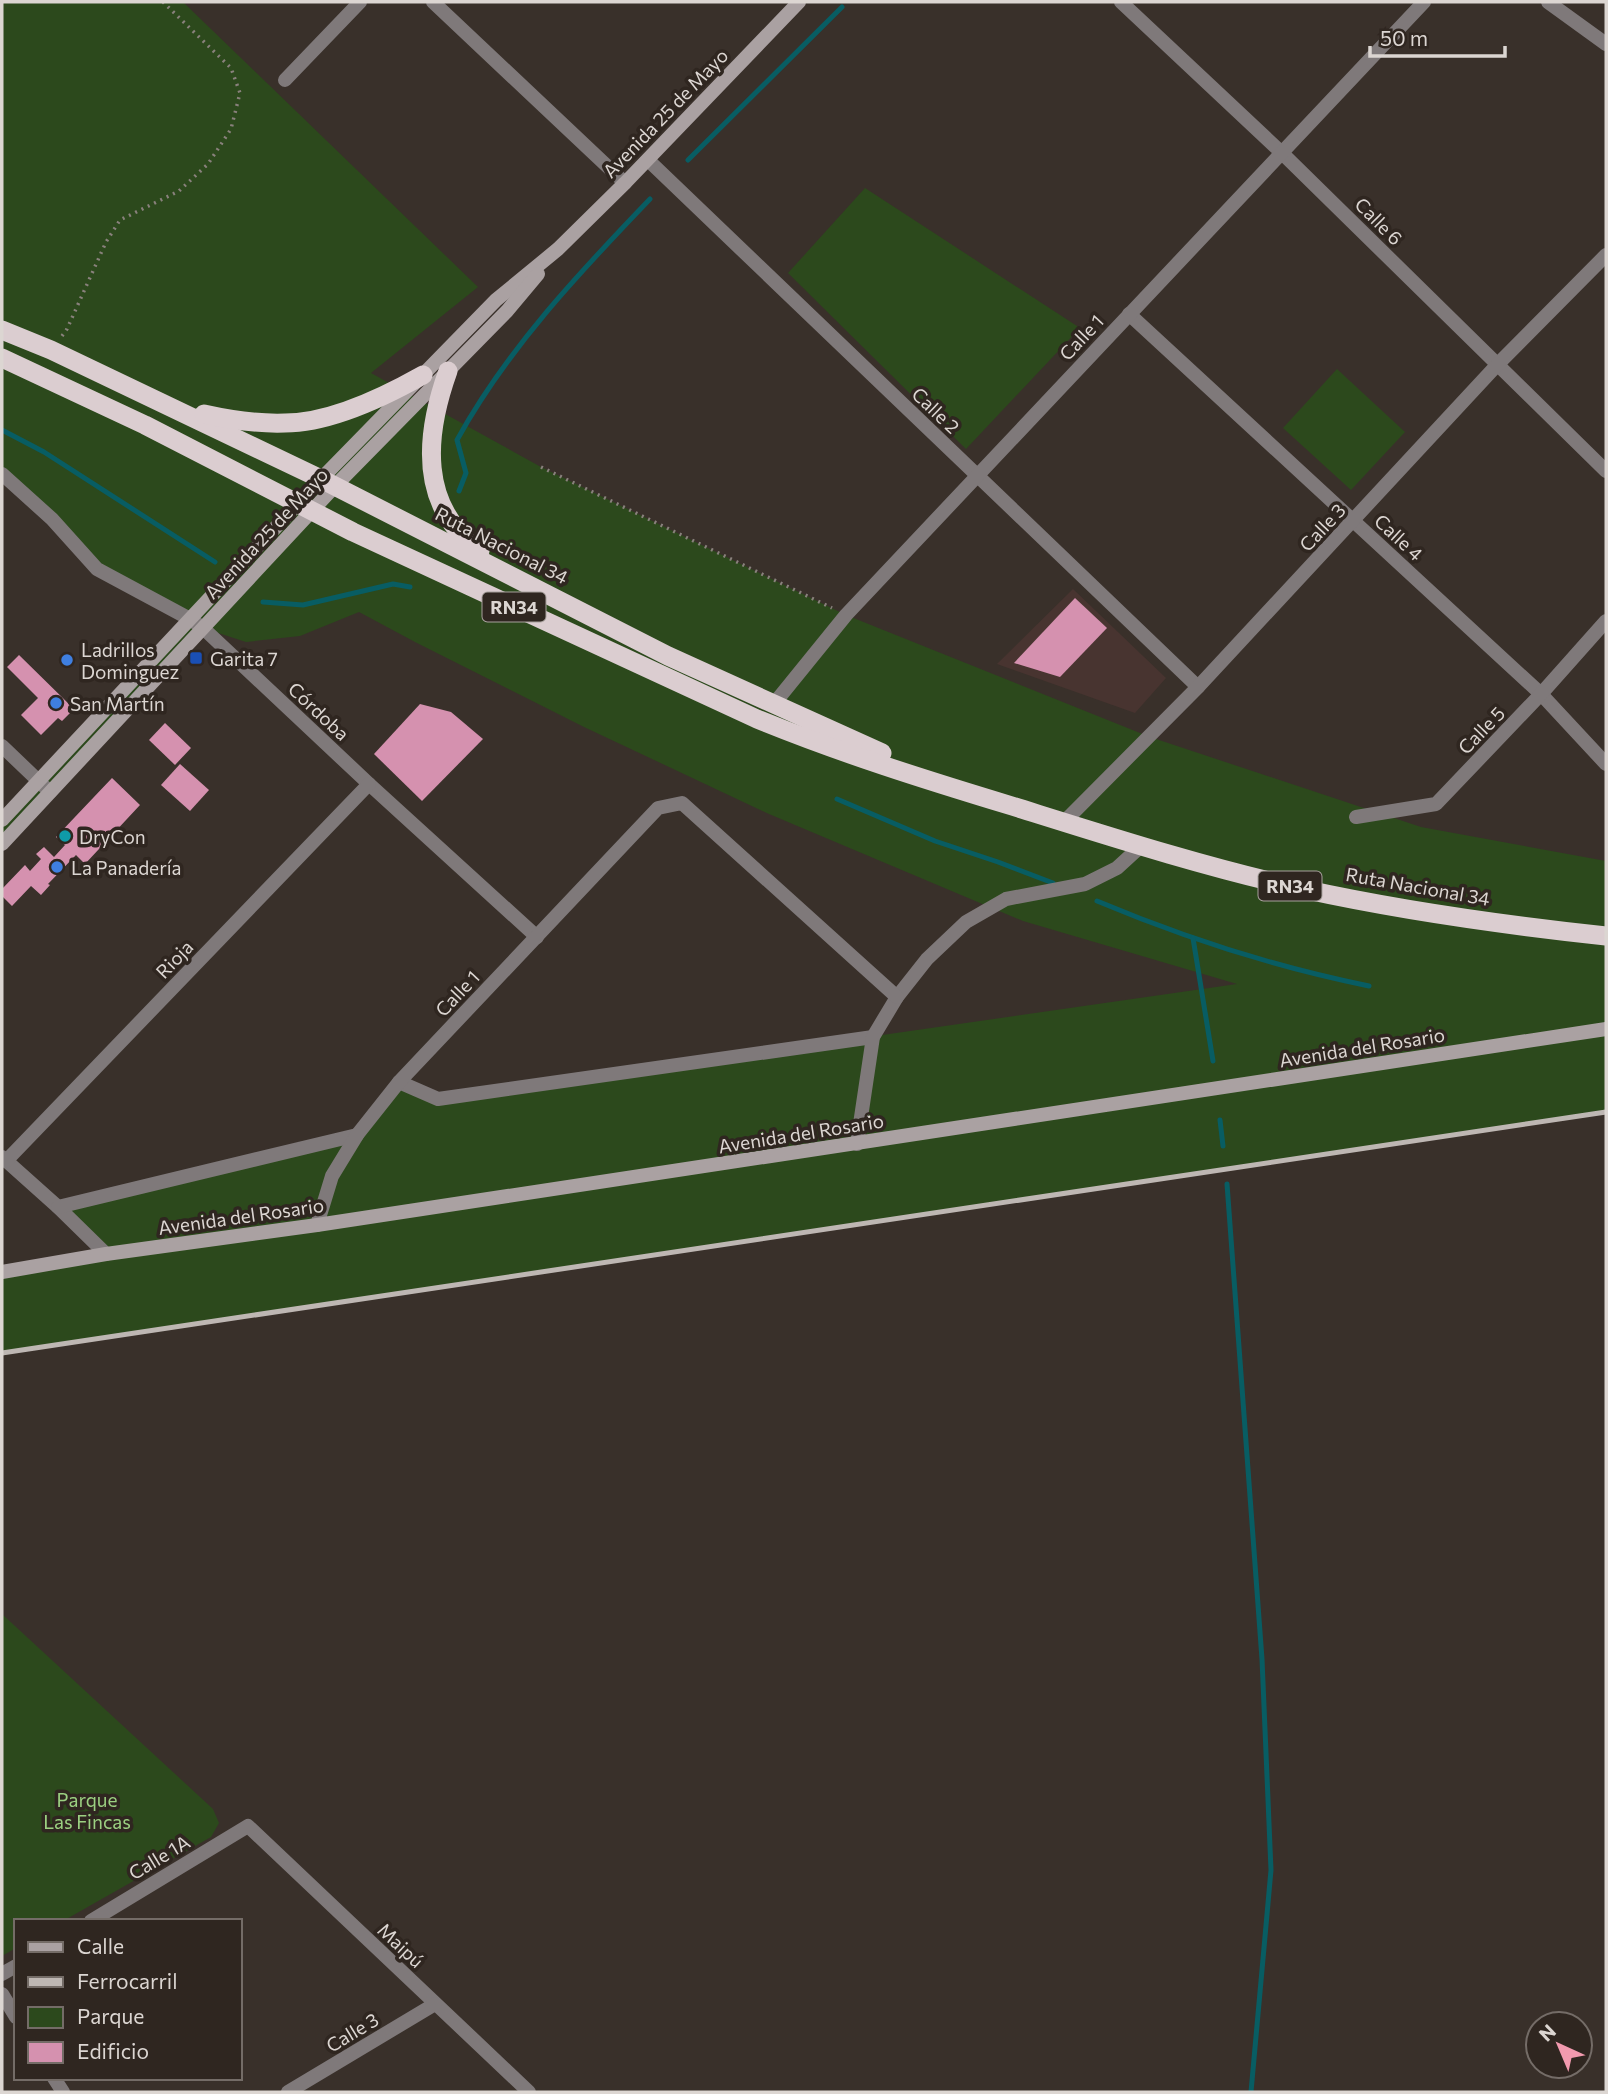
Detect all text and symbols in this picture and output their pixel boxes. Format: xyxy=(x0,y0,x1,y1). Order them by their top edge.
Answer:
scale bar xyxy=(1370,14,1505,58)
text: 50 m xyxy=(1380,25,1428,50)
street label: Avenida 25 de Mayo xyxy=(598,44,732,182)
street label: Calle 6 xyxy=(1350,192,1408,250)
street label: Calle 1 xyxy=(1054,309,1108,365)
street label: Calle 2 xyxy=(908,382,964,438)
street label: Avenida 25 de Mayo xyxy=(199,463,333,603)
street label: Calle 3 xyxy=(1294,498,1350,556)
street label: Ruta Nacional 34 xyxy=(432,502,572,588)
street label: Calle 4 xyxy=(1370,509,1428,565)
road number: RN34 xyxy=(482,592,546,622)
place label: Ladrillos Dominguez xyxy=(81,638,179,683)
place label: Garita 7 xyxy=(210,647,278,670)
marker: Garita 7 xyxy=(188,650,204,666)
marker: Ladrillos Dominguez xyxy=(59,652,75,668)
street label: Córdoba xyxy=(284,677,354,745)
place label: San Martín xyxy=(70,692,165,715)
marker: San Martín xyxy=(48,695,64,711)
street label: Calle 5 xyxy=(1453,701,1509,759)
place label: DryCon xyxy=(79,825,146,848)
marker: DryCon xyxy=(57,828,73,844)
place label: La Panadería xyxy=(71,856,182,879)
marker: La Panadería xyxy=(49,859,65,875)
street label: Ruta Nacional 34 xyxy=(1344,862,1492,910)
road number: RN34 xyxy=(1258,872,1322,900)
street label: Rioja xyxy=(151,935,197,983)
street label: Calle 1 xyxy=(430,965,484,1021)
street label: Avenida del Rosario xyxy=(1278,1023,1446,1071)
street label: Avenida del Rosario xyxy=(717,1109,885,1157)
street label: Avenida del Rosario xyxy=(157,1193,325,1239)
park label: Parque Las Fincas xyxy=(43,1788,131,1833)
street label: Calle 1A xyxy=(124,1830,194,1884)
street label: Maipú xyxy=(373,1918,429,1972)
legend xyxy=(14,1919,242,2080)
text: Calle xyxy=(77,1933,124,1958)
text: Ferrocarril xyxy=(77,1968,178,1993)
text: Parque xyxy=(77,2003,144,2028)
street label: Calle 3 xyxy=(322,2007,382,2057)
north arrow xyxy=(1524,2010,1594,2080)
text: N xyxy=(1534,2019,1560,2046)
text: Edificio xyxy=(77,2038,149,2063)

